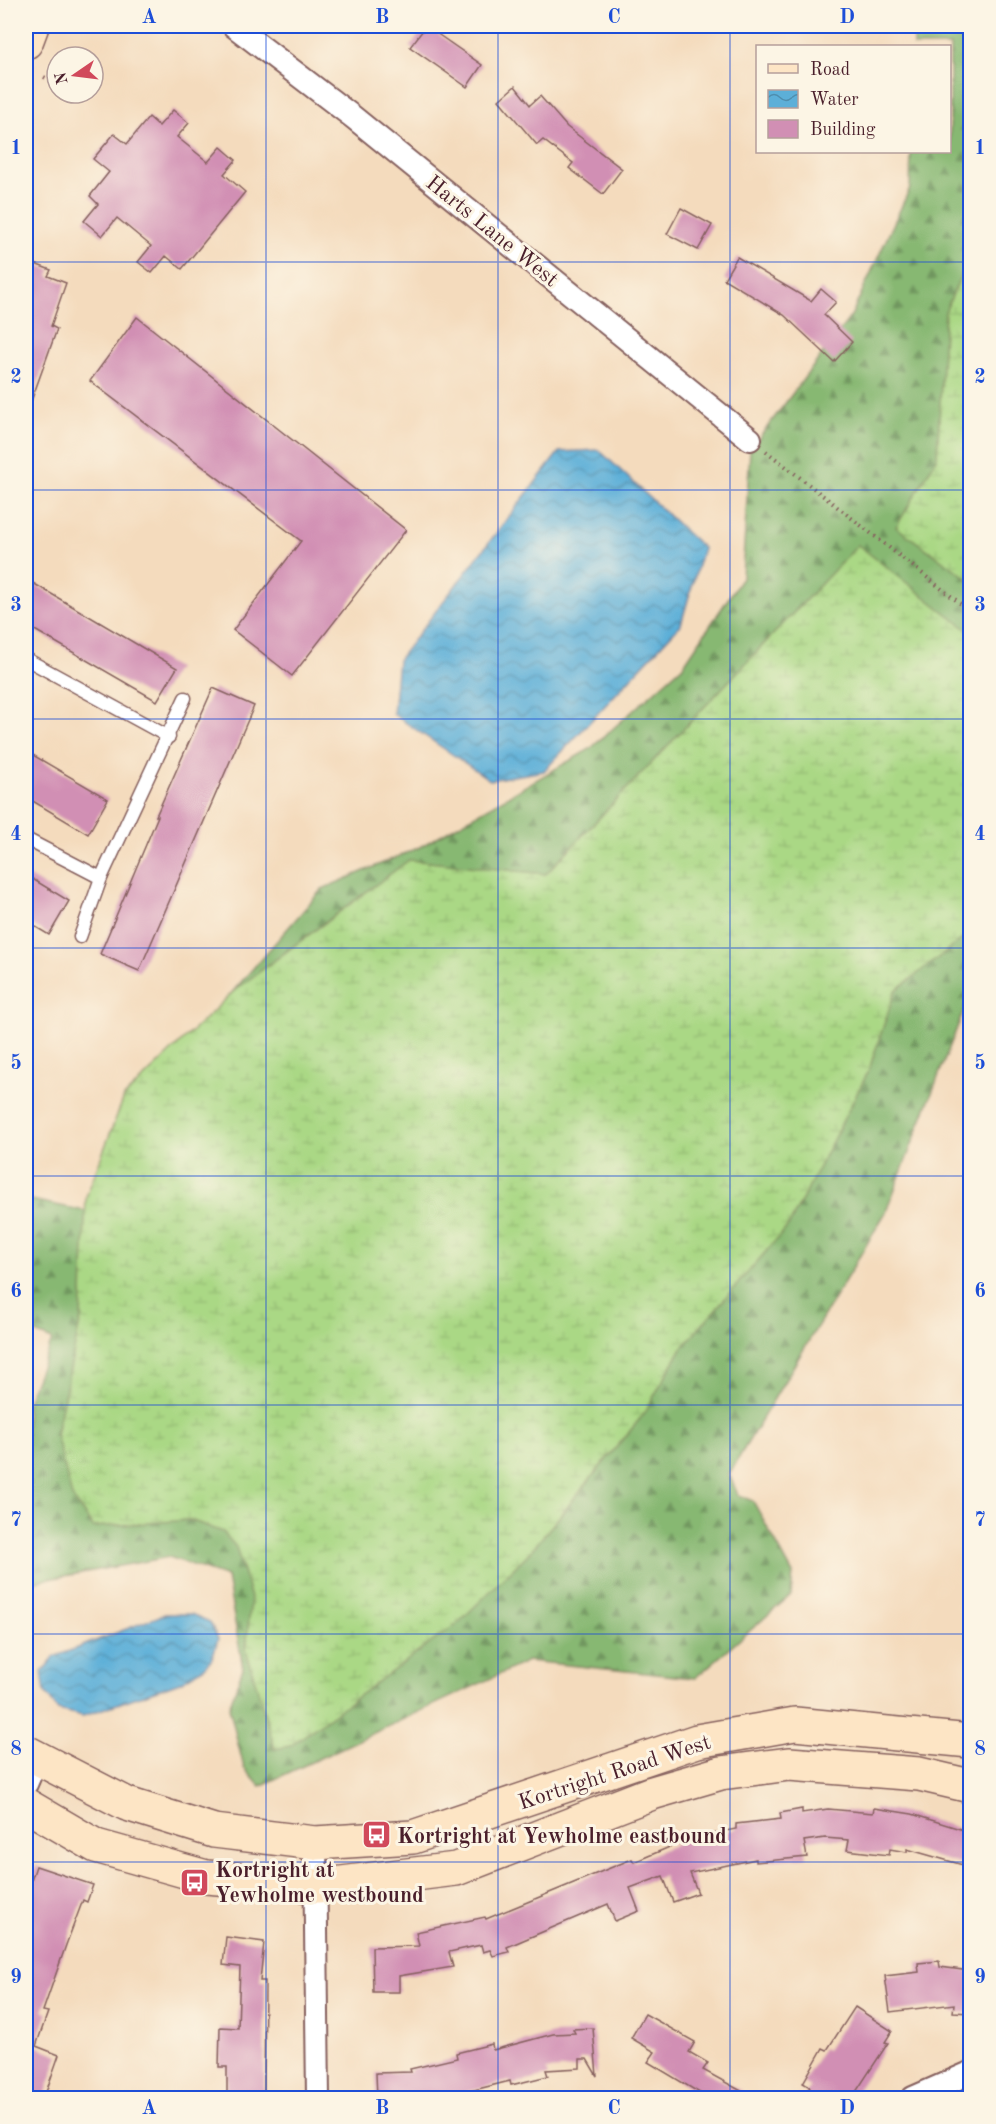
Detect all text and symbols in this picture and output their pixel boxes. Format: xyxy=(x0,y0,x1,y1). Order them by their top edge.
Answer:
text: A xyxy=(141,8,157,28)
text: B xyxy=(375,8,389,28)
text: C xyxy=(607,8,621,28)
text: D xyxy=(839,8,855,28)
north arrow xyxy=(45,45,105,105)
legend xyxy=(756,45,951,153)
text: Road xyxy=(810,61,850,79)
text: N xyxy=(53,70,72,86)
text: Water xyxy=(810,91,859,109)
text: Building xyxy=(810,121,876,139)
text: 1 xyxy=(10,139,22,159)
text: 1 xyxy=(974,139,986,159)
street label: Harts Lane West xyxy=(421,172,562,291)
text: 2 xyxy=(10,368,22,388)
text: 2 xyxy=(974,368,986,388)
text: 3 xyxy=(10,596,22,616)
text: 3 xyxy=(974,596,986,616)
text: 4 xyxy=(10,825,22,845)
text: 4 xyxy=(974,825,986,845)
text: 5 xyxy=(10,1053,22,1074)
text: 5 xyxy=(974,1053,986,1074)
text: 6 xyxy=(10,1282,22,1302)
text: 6 xyxy=(974,1282,986,1302)
text: 7 xyxy=(10,1511,22,1531)
text: 7 xyxy=(974,1511,986,1531)
street label: Kortright Road West xyxy=(516,1731,714,1814)
text: 8 xyxy=(10,1740,22,1760)
text: 8 xyxy=(974,1740,986,1760)
bus stop icon: Kortright at Yewholme eastbound xyxy=(360,1819,392,1851)
place label: Kortright at Yewholme eastbound xyxy=(397,1826,727,1848)
place label: Kortright at Yewholme westbound xyxy=(215,1860,424,1907)
bus stop icon: Kortright at Yewholme westbound xyxy=(178,1866,210,1898)
text: 9 xyxy=(10,1968,22,1988)
text: 9 xyxy=(974,1968,986,1988)
text: A xyxy=(141,2099,157,2119)
text: B xyxy=(375,2099,389,2119)
text: C xyxy=(607,2099,621,2119)
text: D xyxy=(839,2099,855,2119)

